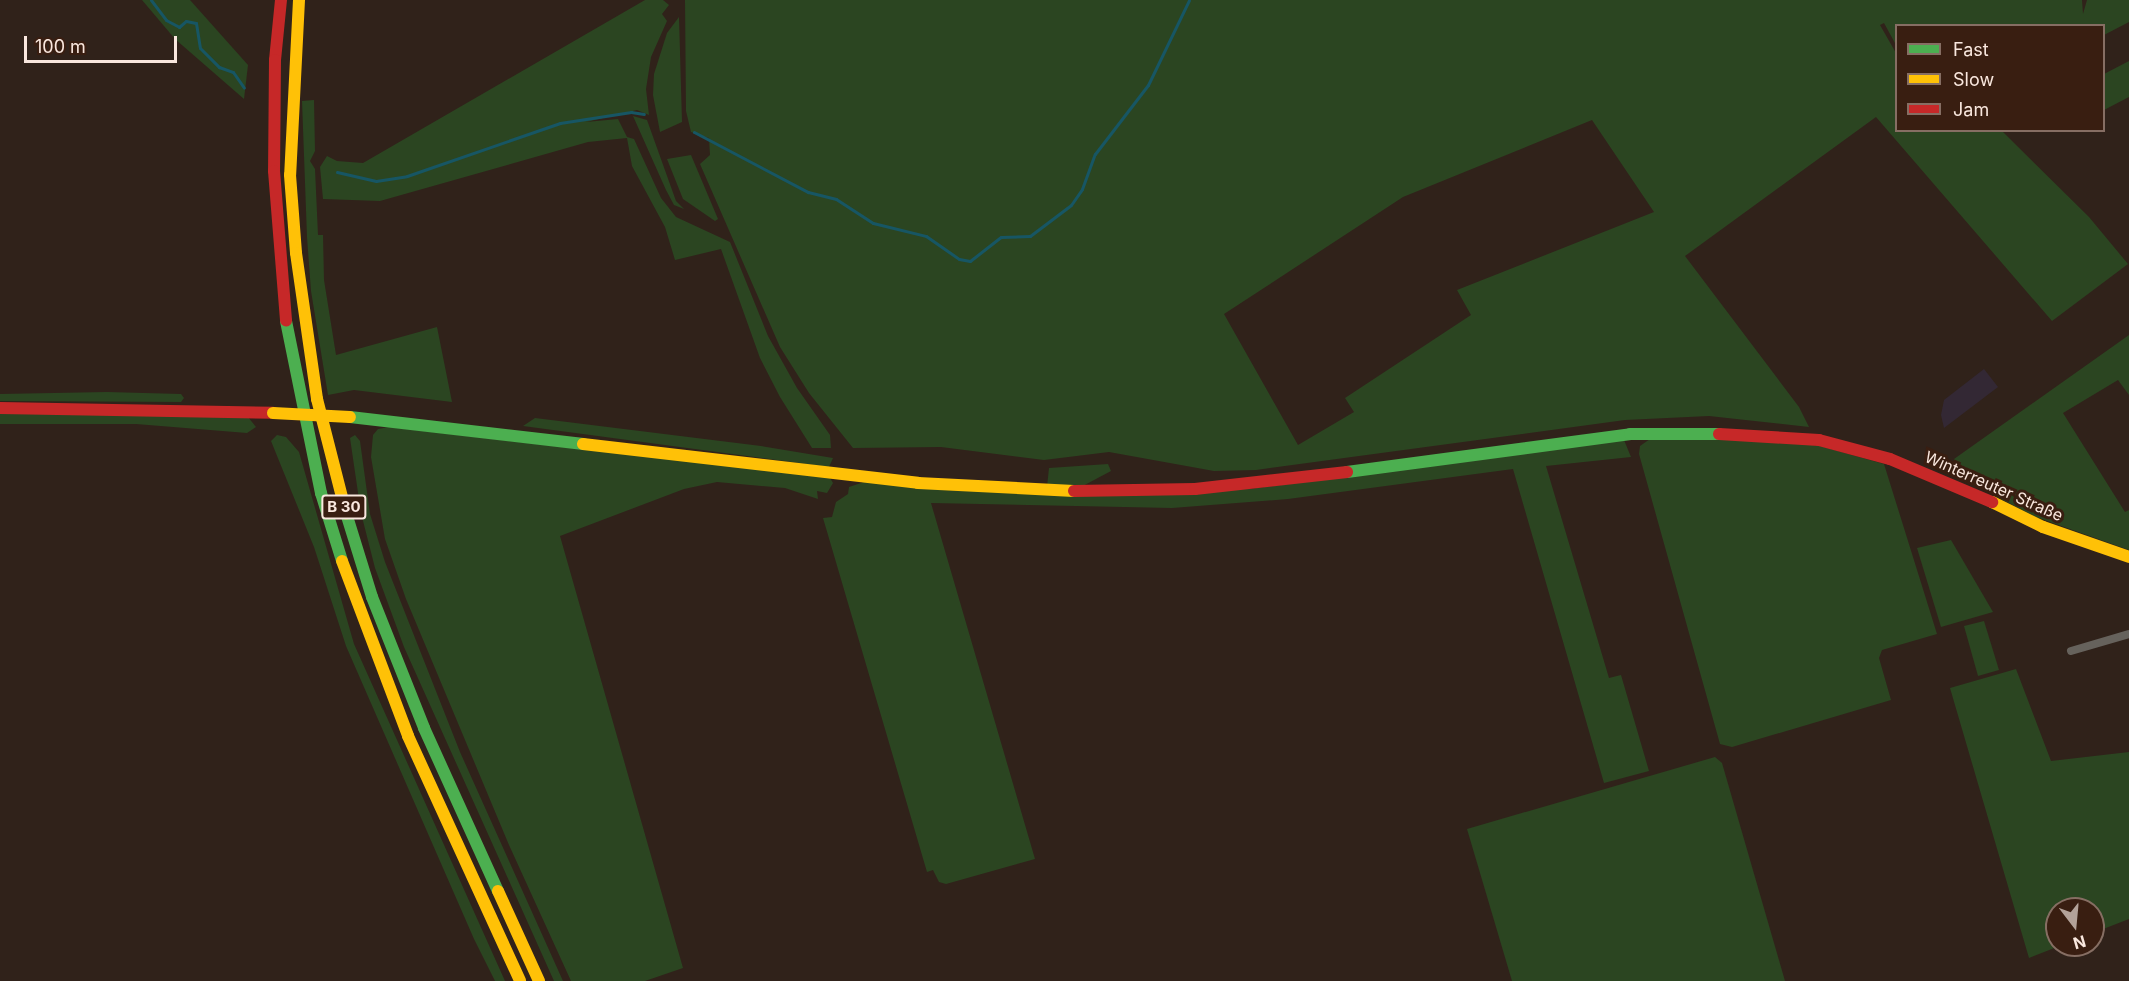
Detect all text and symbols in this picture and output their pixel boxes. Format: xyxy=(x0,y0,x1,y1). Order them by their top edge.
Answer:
scale bar xyxy=(27,24,180,62)
legend xyxy=(1895,24,2105,132)
text: 100 m xyxy=(35,36,86,57)
text: Fast xyxy=(1953,39,1989,60)
text: Slow xyxy=(1953,69,1994,90)
text: Jam xyxy=(1953,99,1989,120)
street label: Winterreuter Straße xyxy=(1922,447,2066,525)
road number: B 30 xyxy=(320,495,368,519)
north arrow xyxy=(2045,897,2105,957)
text: N xyxy=(2071,931,2088,954)

